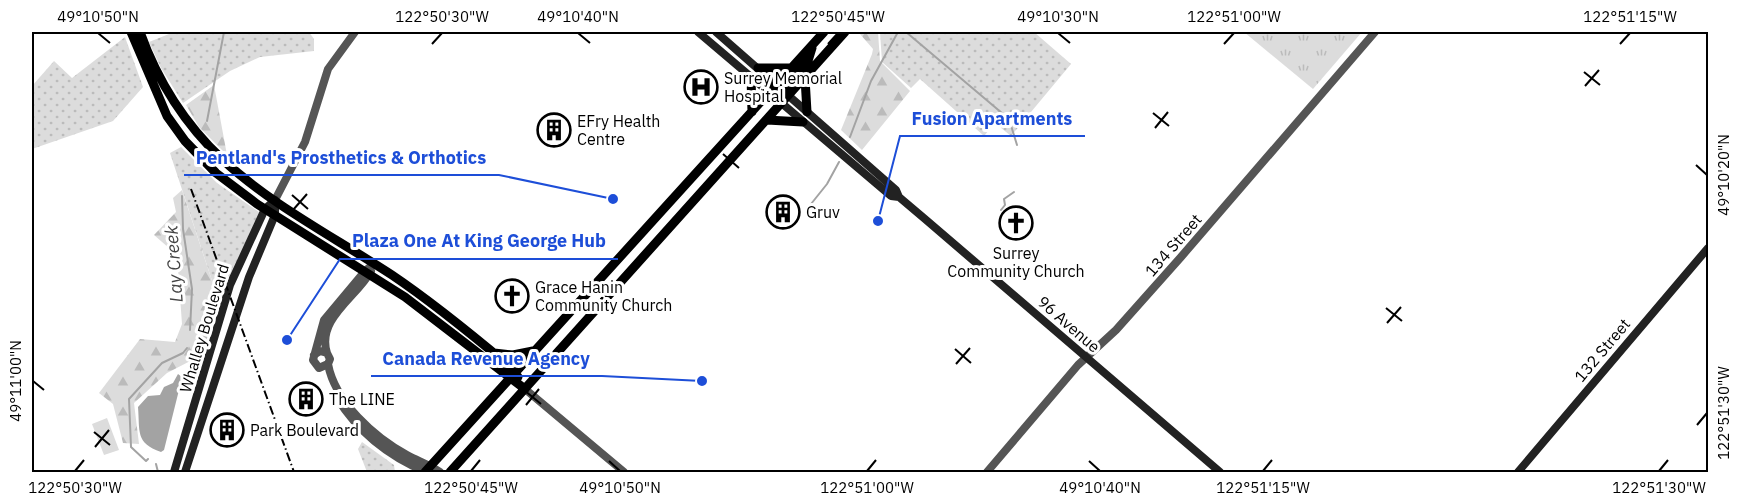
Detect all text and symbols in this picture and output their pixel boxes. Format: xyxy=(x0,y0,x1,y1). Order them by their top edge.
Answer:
text: 49°10'50"N xyxy=(57,7,139,26)
text: 122°50'30"W xyxy=(395,7,489,26)
text: 49°10'40"N xyxy=(537,7,619,26)
text: 122°50'45"W xyxy=(791,7,885,26)
text: 49°10'30"N xyxy=(1017,7,1099,26)
text: 122°51'00"W xyxy=(1187,7,1281,26)
text: 122°51'15"W xyxy=(1583,7,1677,26)
place label: Surrey Memorial Hospital xyxy=(724,68,842,106)
hospital icon: Surrey Memorial Hospital xyxy=(683,69,719,105)
callout: Fusion Apartments xyxy=(900,100,1085,136)
text: Fusion Apartments xyxy=(912,107,1072,130)
place label: EFry Health Centre xyxy=(577,111,660,149)
building icon: EFry Health Centre xyxy=(536,112,572,148)
text: 49°10'20"N xyxy=(1714,134,1733,216)
callout: Pentland's Prosthetics & Orthotics xyxy=(184,139,499,175)
text: Pentland's Prosthetics & Orthotics xyxy=(196,146,486,169)
building icon: Gruv xyxy=(765,194,801,230)
place label: Gruv xyxy=(806,202,840,222)
church icon: Surrey Community Church xyxy=(998,205,1034,241)
street label: 134 Street xyxy=(1140,210,1206,280)
callout: Plaza One At King George Hub xyxy=(340,223,618,259)
water label: Lay Creek xyxy=(159,224,188,303)
text: Plaza One At King George Hub xyxy=(352,229,606,252)
place label: Surrey Community Church xyxy=(947,243,1085,281)
street label: Whalley Boulevard xyxy=(175,261,233,395)
place label: Grace Hanin Community Church xyxy=(535,277,672,315)
church icon: Grace Hanin Community Church xyxy=(494,278,530,314)
street label: 96 Avenue xyxy=(1034,291,1105,357)
street label: 132 Street xyxy=(1570,314,1634,386)
text: 49°11'00"N xyxy=(6,340,25,422)
callout: Canada Revenue Agency xyxy=(371,340,602,376)
text: Canada Revenue Agency xyxy=(382,347,590,370)
text: 122°51'30"W xyxy=(1714,366,1733,460)
building icon: The LINE xyxy=(288,381,324,417)
place label: The LINE xyxy=(329,389,395,409)
building icon: Park Boulevard xyxy=(209,412,245,448)
place label: Park Boulevard xyxy=(250,420,359,440)
text: 122°50'30"W xyxy=(28,478,122,497)
text: 122°50'45"W xyxy=(424,478,518,497)
text: 49°10'50"N xyxy=(579,478,661,497)
text: 122°51'00"W xyxy=(820,478,914,497)
text: 49°10'40"N xyxy=(1059,478,1141,497)
text: 122°51'15"W xyxy=(1216,478,1310,497)
text: 122°51'30"W xyxy=(1612,478,1706,497)

